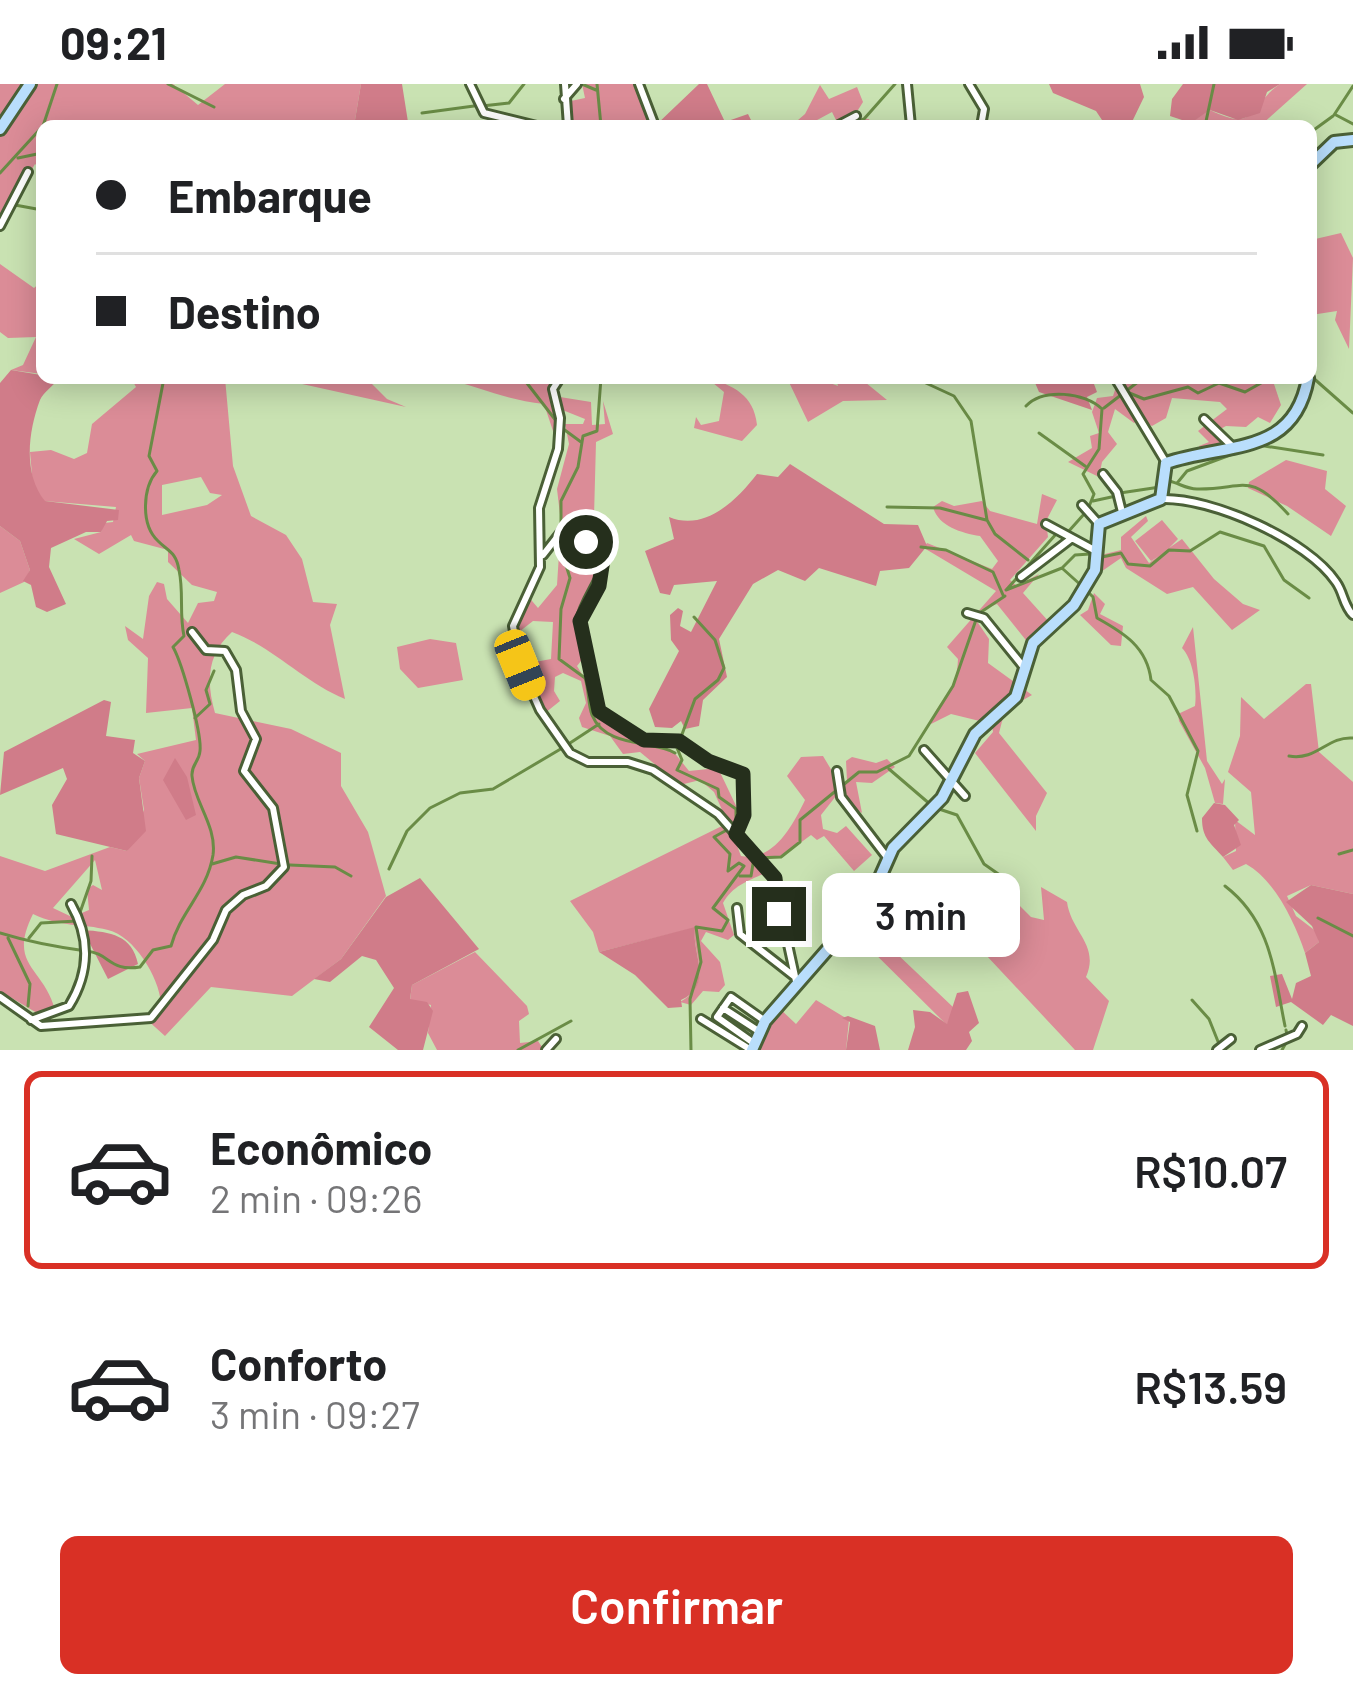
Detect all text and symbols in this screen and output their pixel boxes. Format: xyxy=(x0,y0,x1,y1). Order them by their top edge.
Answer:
text: 09:21 xyxy=(60,15,167,69)
text: Embarque xyxy=(168,168,372,222)
text: Destino xyxy=(168,284,321,338)
route start xyxy=(559,515,613,569)
car xyxy=(490,625,550,705)
callout: 3 min xyxy=(821,872,1019,956)
route end xyxy=(752,887,806,941)
text: 3 min xyxy=(875,891,967,938)
icon: car xyxy=(66,1116,174,1224)
text: Econômico xyxy=(210,1120,432,1174)
text: R$10.07 xyxy=(1134,1143,1287,1197)
text: 2 min · 09:26 xyxy=(210,1174,422,1221)
icon: car xyxy=(66,1332,174,1440)
text: Conforto xyxy=(210,1336,387,1390)
text: R$13.59 xyxy=(1134,1359,1287,1413)
text: 3 min · 09:27 xyxy=(210,1390,420,1437)
button: Confirmar xyxy=(60,1536,1293,1674)

